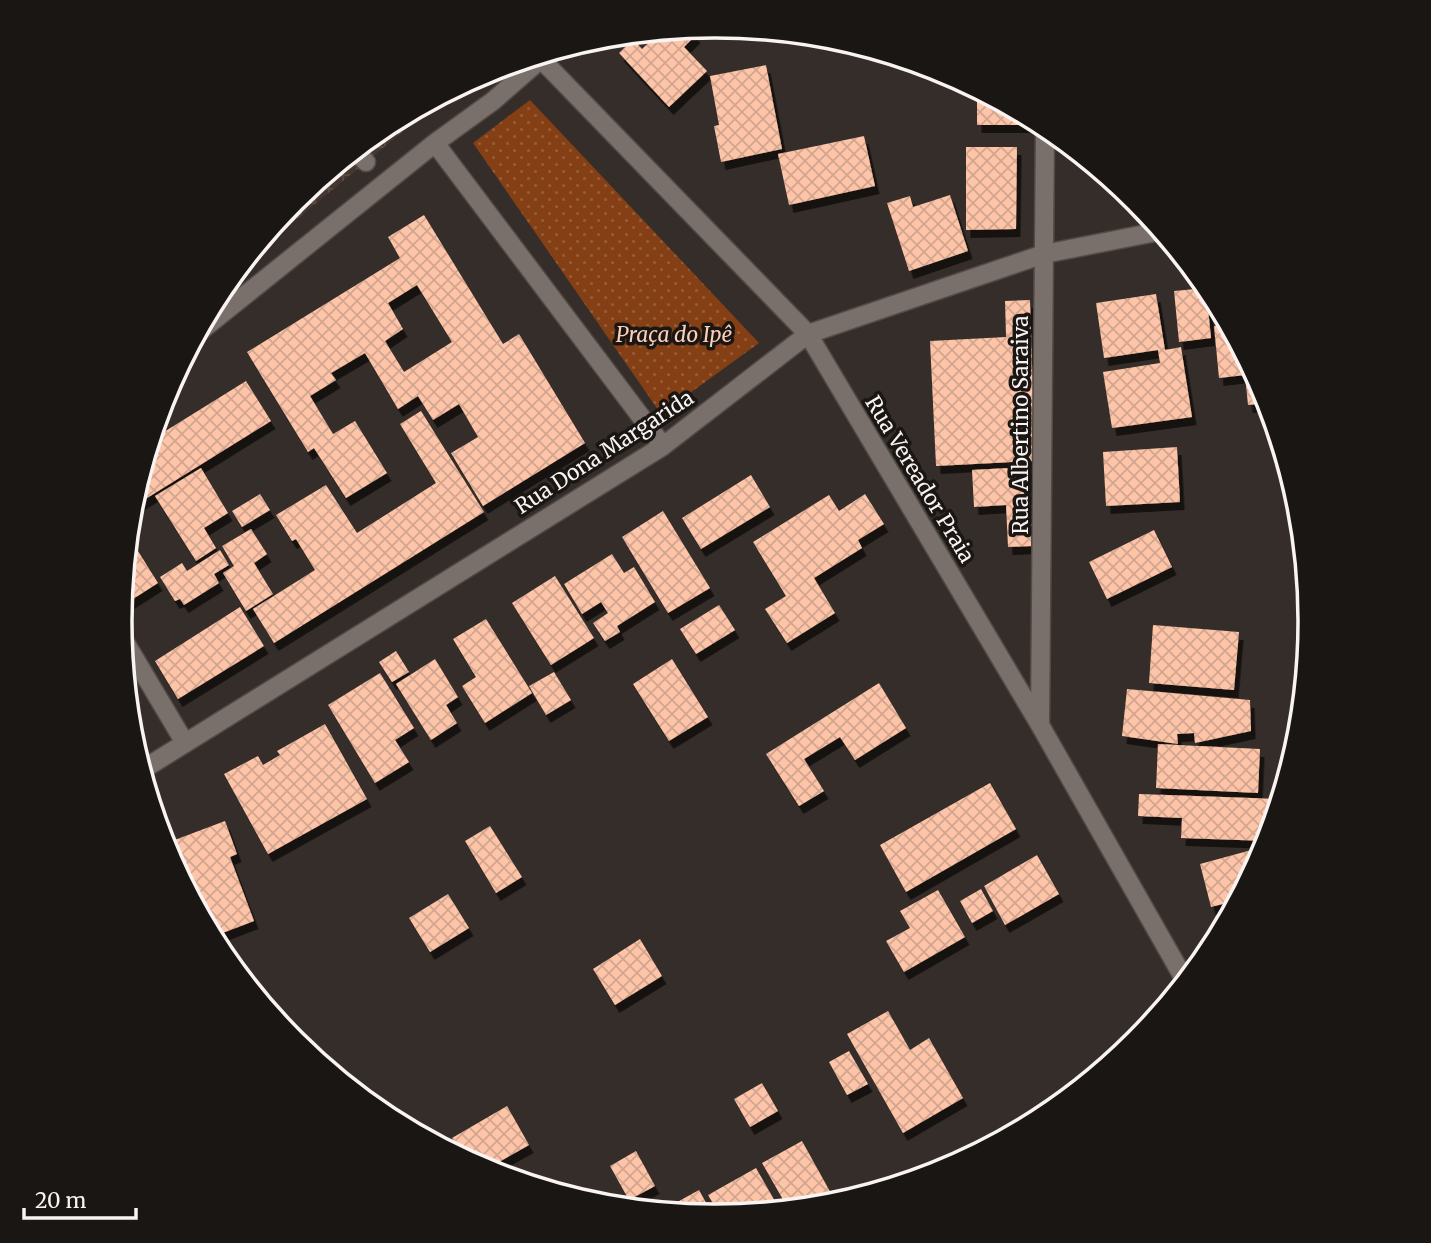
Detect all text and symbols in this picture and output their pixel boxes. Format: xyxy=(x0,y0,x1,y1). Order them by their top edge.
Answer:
street label: Rua Albertino Saraiva xyxy=(1007,315,1034,535)
park label: Praça do Ipê xyxy=(616,321,733,348)
street label: Rua Dona Margarida xyxy=(510,384,698,520)
street label: Rua Vereador Praia xyxy=(859,391,981,567)
scale bar xyxy=(24,1176,136,1220)
text: 20 m xyxy=(35,1187,87,1214)

